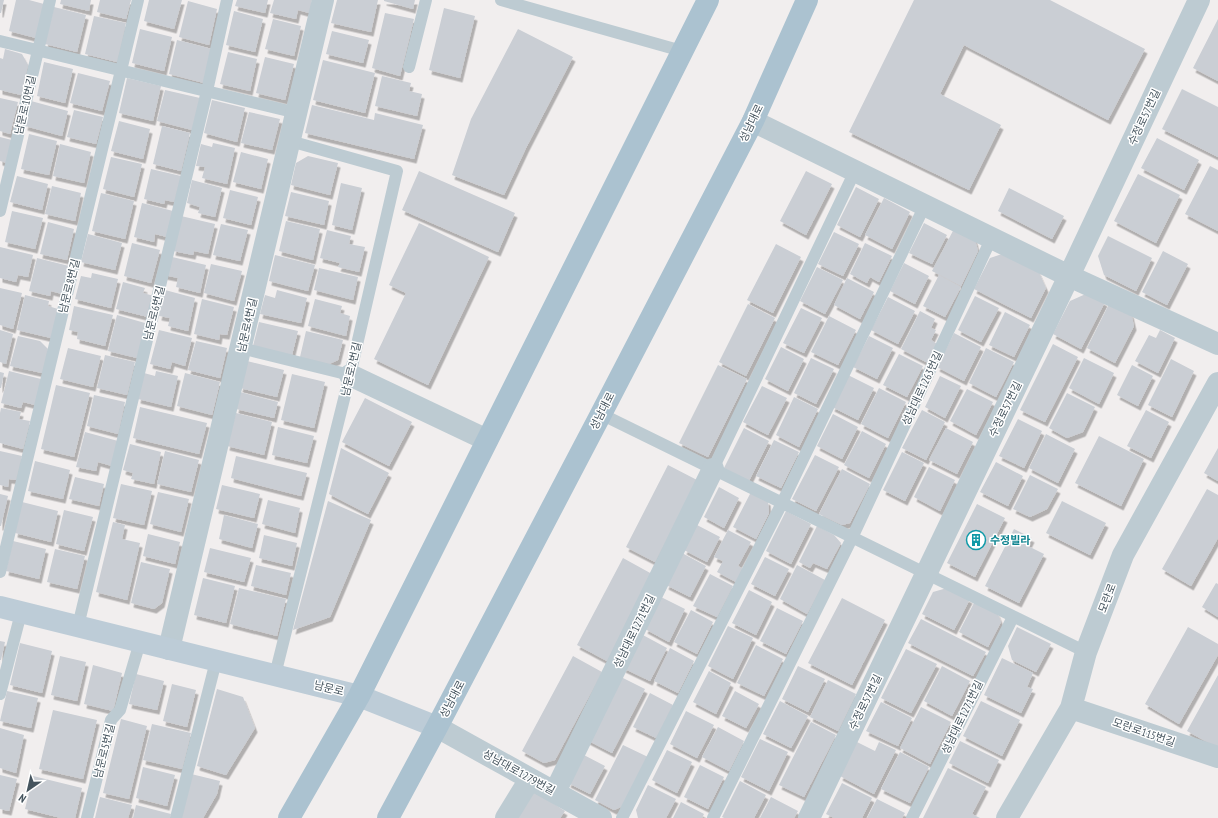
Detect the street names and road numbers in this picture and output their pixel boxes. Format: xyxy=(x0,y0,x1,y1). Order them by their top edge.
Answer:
street label: 남문로10번길 xyxy=(11,74,39,136)
street label: 수정로57번길 xyxy=(1125,87,1163,147)
street label: 성남대로 xyxy=(736,102,766,144)
street label: 남문로8번길 xyxy=(55,257,83,315)
street label: 남문로6번길 xyxy=(140,284,168,342)
street label: 남문로4번길 xyxy=(234,296,260,354)
street label: 남문로2번길 xyxy=(338,340,364,398)
street label: 성남대로1263번길 xyxy=(899,349,945,427)
street label: 수정로57번길 xyxy=(985,379,1025,439)
street label: 성남대로 xyxy=(587,390,617,432)
street label: 모란로 xyxy=(1095,581,1119,615)
street label: 성남대로1271번길 xyxy=(610,592,658,670)
street label: 수정로57번길 xyxy=(845,672,885,732)
street label: 남문로 xyxy=(313,678,345,698)
street label: 성남대로 xyxy=(436,678,468,720)
street label: 성남대로1271번길 xyxy=(938,678,986,756)
street label: 모란로115번길 xyxy=(1111,715,1177,749)
street label: 남문로5번길 xyxy=(90,722,118,780)
street label: 성남대로1279번길 xyxy=(480,746,558,798)

